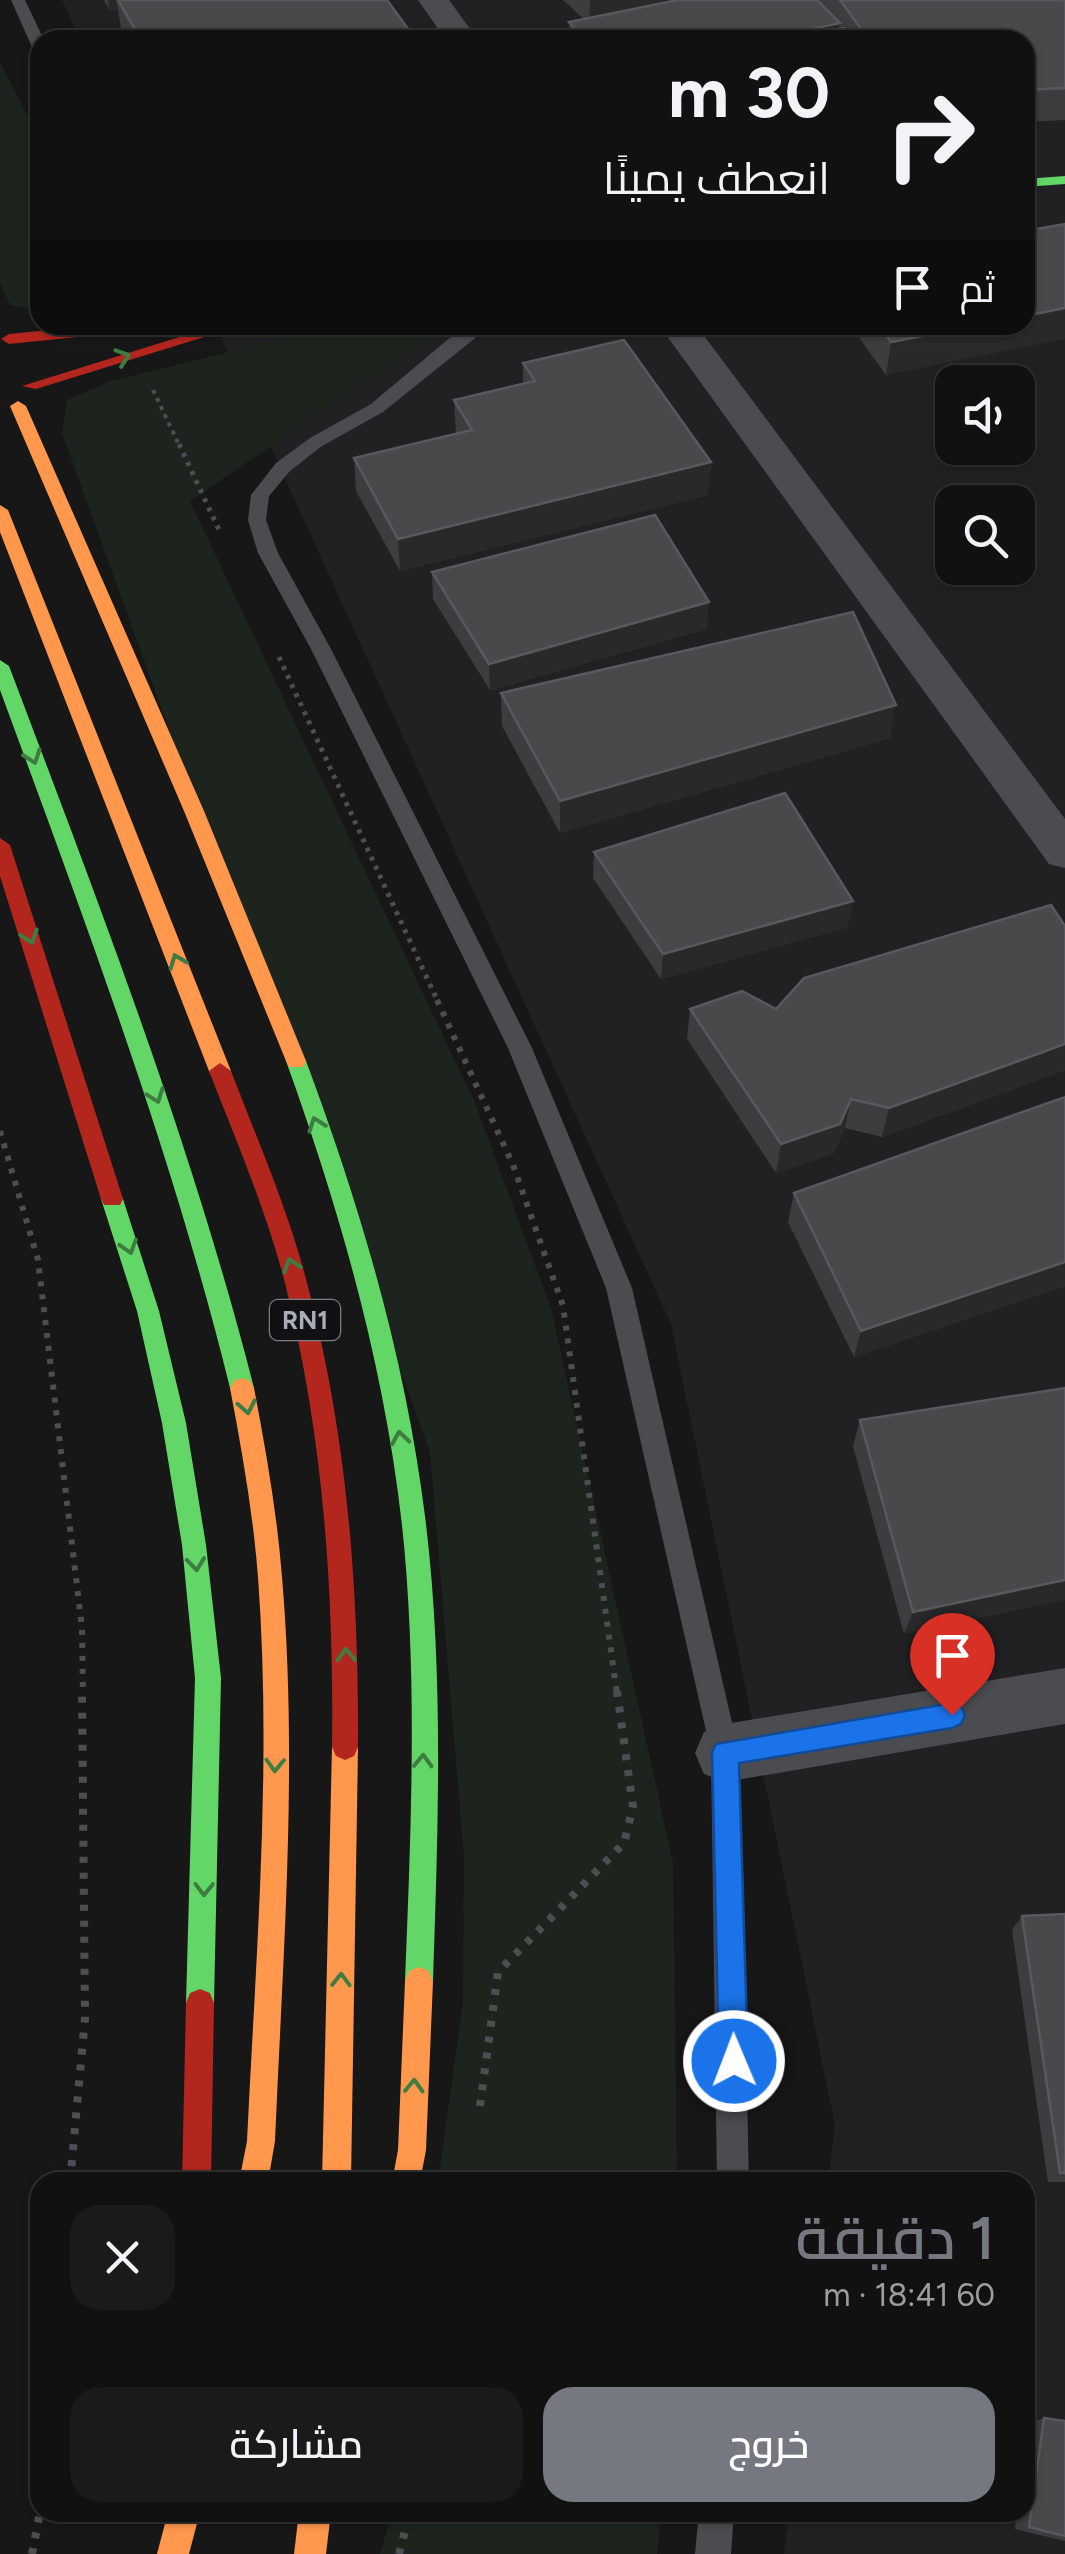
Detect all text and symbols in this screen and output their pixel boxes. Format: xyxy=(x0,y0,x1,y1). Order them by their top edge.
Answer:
text: 30 m xyxy=(668,50,830,135)
icon: right xyxy=(865,70,995,200)
text: انعطف يمينًا xyxy=(603,151,830,205)
icon: arrive xyxy=(885,260,940,315)
text: ثم xyxy=(960,266,995,312)
one-way arrow xyxy=(113,348,130,369)
map controls xyxy=(935,365,1035,585)
button: sound xyxy=(935,365,1035,465)
button: search xyxy=(935,485,1035,585)
one-way arrow xyxy=(21,748,42,765)
one-way arrow xyxy=(19,928,39,945)
one-way arrow xyxy=(169,953,189,971)
one-way arrow xyxy=(144,1086,165,1103)
one-way arrow xyxy=(307,1117,328,1134)
one-way arrow xyxy=(117,1238,138,1255)
one-way arrow xyxy=(282,1258,303,1275)
road number: RN1 xyxy=(270,1300,340,1340)
one-way arrow xyxy=(236,1399,257,1415)
one-way arrow xyxy=(390,1429,411,1446)
one-way arrow xyxy=(185,1557,206,1573)
pin xyxy=(910,1613,995,1716)
icon: arrive xyxy=(925,1628,980,1683)
one-way arrow xyxy=(335,1647,357,1662)
one-way arrow xyxy=(413,1752,434,1768)
one-way arrow xyxy=(265,1757,286,1773)
one-way arrow xyxy=(193,1881,214,1897)
one-way arrow xyxy=(330,1972,352,1988)
position arrow xyxy=(682,2009,786,2113)
one-way arrow xyxy=(403,2077,424,2093)
text: 1 دقيقة xyxy=(796,2202,995,2274)
button: close xyxy=(70,2205,175,2310)
text: 60 m · 18:41 xyxy=(823,2276,995,2314)
button: مشاركة xyxy=(70,2387,523,2502)
button: خروج xyxy=(543,2387,995,2502)

